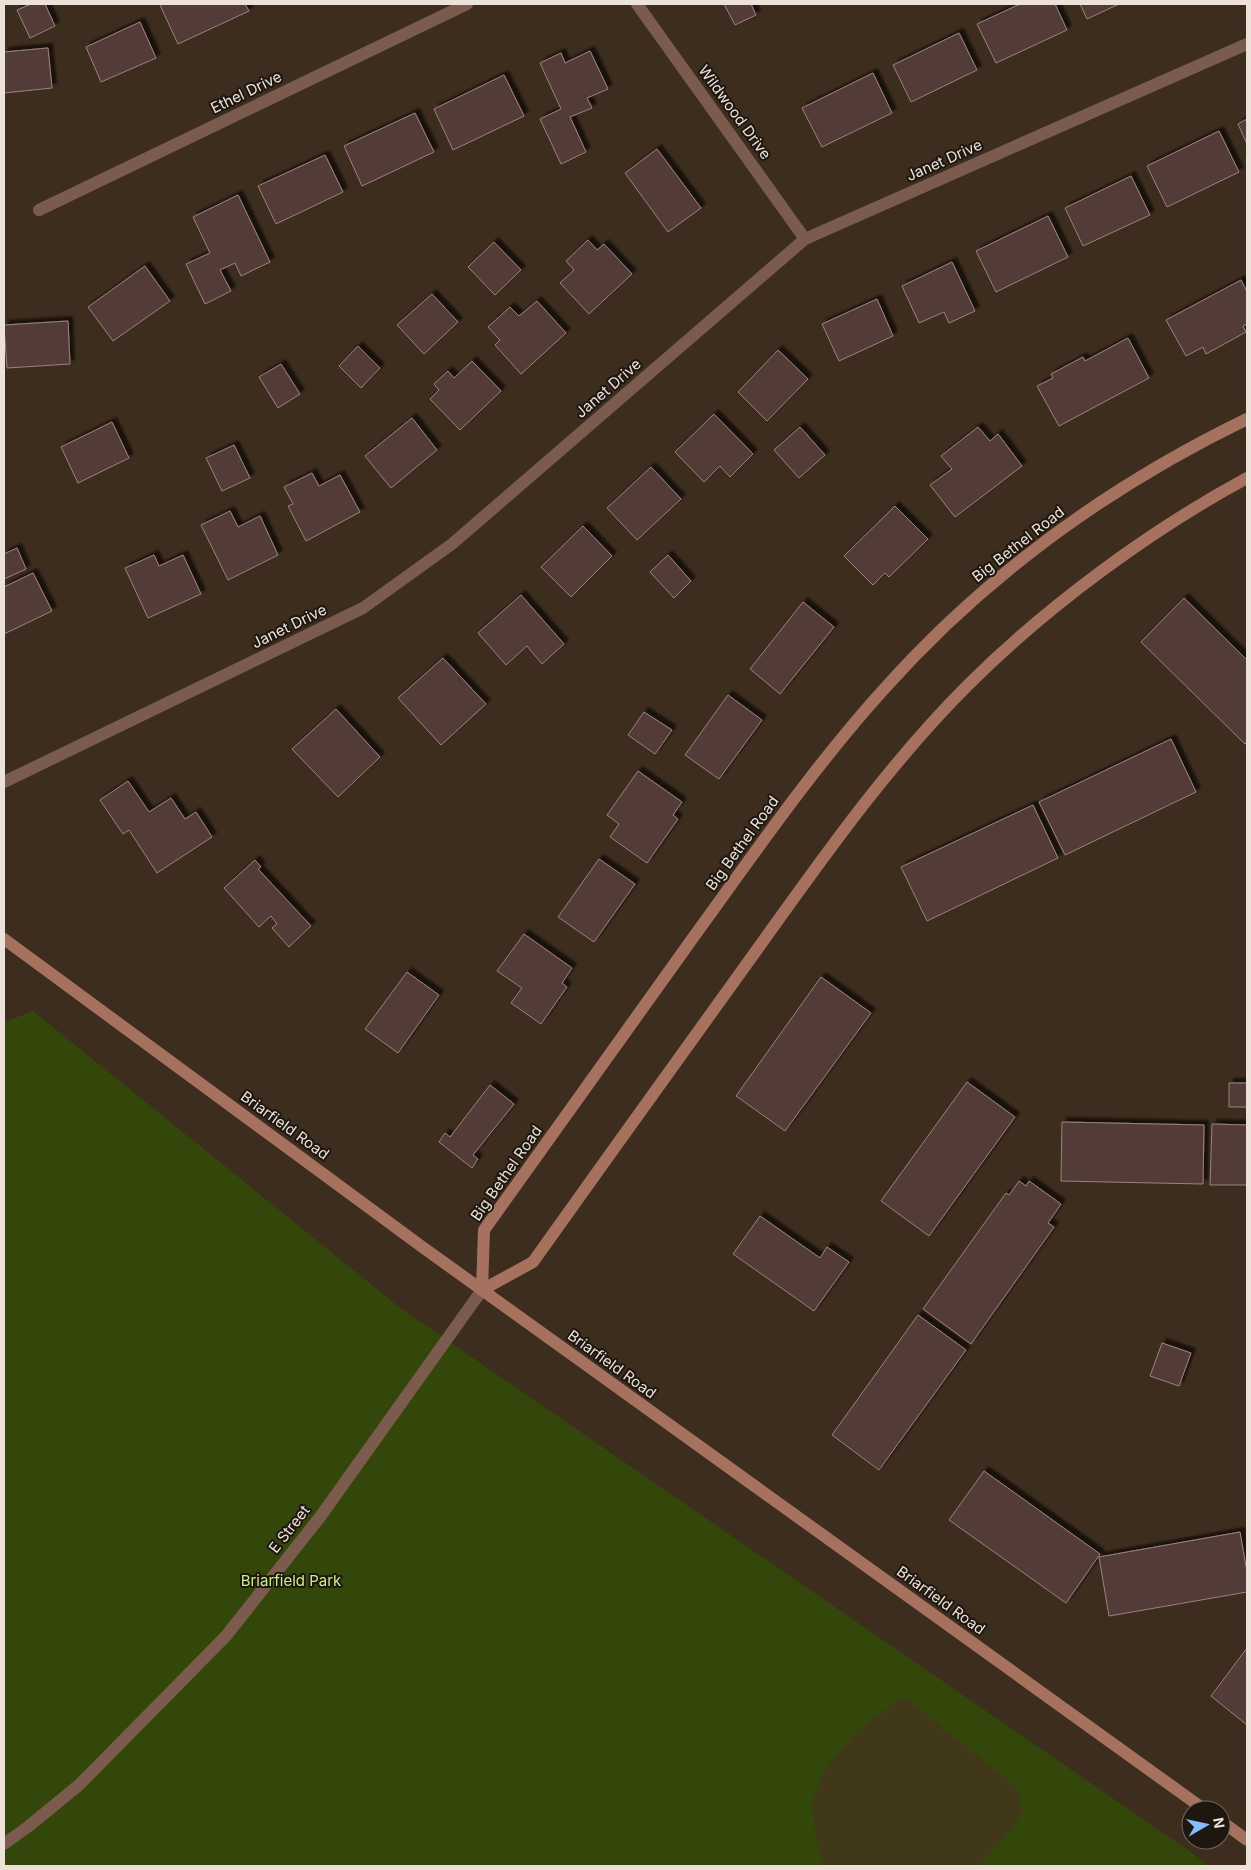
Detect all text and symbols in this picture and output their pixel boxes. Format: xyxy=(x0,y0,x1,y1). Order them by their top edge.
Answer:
street label: Wildwood Drive xyxy=(694,61,776,163)
street label: Ethel Drive xyxy=(207,67,285,117)
street label: Janet Drive xyxy=(903,135,985,185)
street label: Janet Drive xyxy=(571,354,645,422)
street label: Big Bethel Road xyxy=(968,502,1068,586)
street label: Janet Drive xyxy=(248,600,330,652)
street label: Big Bethel Road xyxy=(701,792,783,894)
street label: Briarfield Road xyxy=(237,1087,333,1163)
street label: Big Bethel Road xyxy=(466,1122,546,1224)
street label: Briarfield Road xyxy=(564,1326,660,1402)
street label: E Street xyxy=(264,1501,314,1557)
street label: Briarfield Road xyxy=(893,1562,989,1638)
park label: Briarfield Park xyxy=(241,1571,342,1590)
north arrow xyxy=(1181,1800,1231,1850)
text: N xyxy=(1210,1816,1229,1829)

